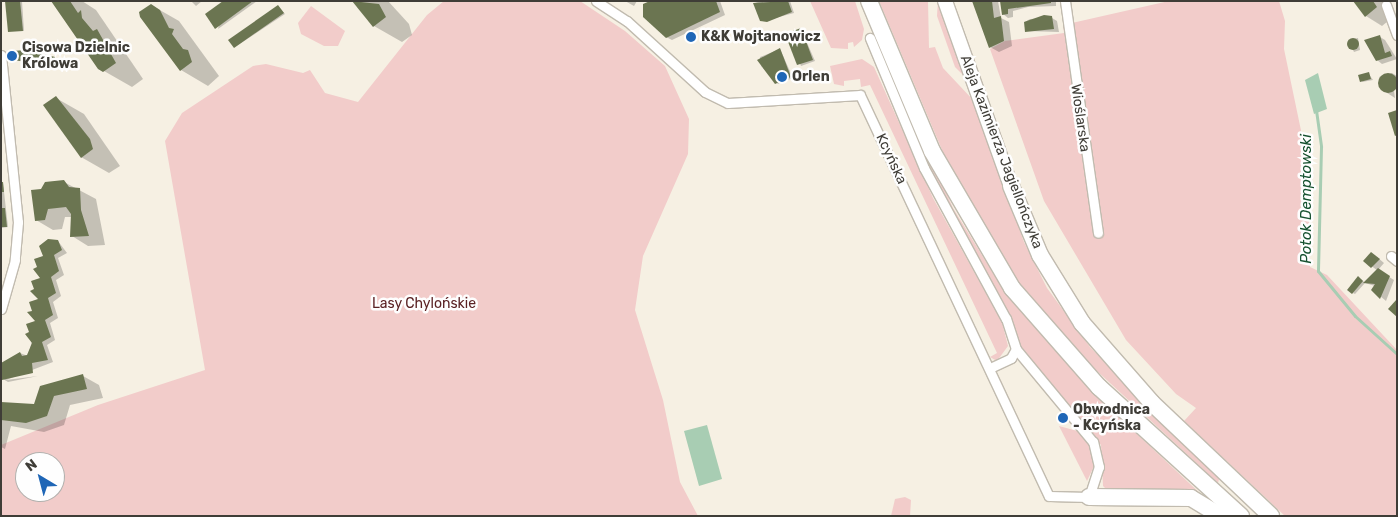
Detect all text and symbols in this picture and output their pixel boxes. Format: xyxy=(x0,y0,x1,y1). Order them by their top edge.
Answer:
place label: K&K Wojtanowicz xyxy=(701,29,821,45)
marker: K&K Wojtanowicz xyxy=(685,31,697,43)
place label: Cisowa Dzielnic Królowa xyxy=(22,40,130,72)
marker: Cisowa Dzielnic Królowa xyxy=(6,50,18,62)
street label: Aleja Kazimierza Jagiellończyka xyxy=(956,53,1046,251)
place label: Orlen xyxy=(792,69,830,85)
marker: Orlen xyxy=(776,71,788,83)
street label: Wioślarska xyxy=(1067,83,1093,153)
street label: Kcyńska xyxy=(872,131,910,187)
water label: Potok Demptowski xyxy=(1298,134,1316,264)
park label: Lasy Chylońskie xyxy=(372,296,476,312)
place label: Obwodnica - Kcyńska xyxy=(1073,402,1150,434)
marker: Obwodnica - Kcyńska xyxy=(1057,412,1069,424)
north arrow xyxy=(15,452,65,502)
text: N xyxy=(22,456,40,475)

